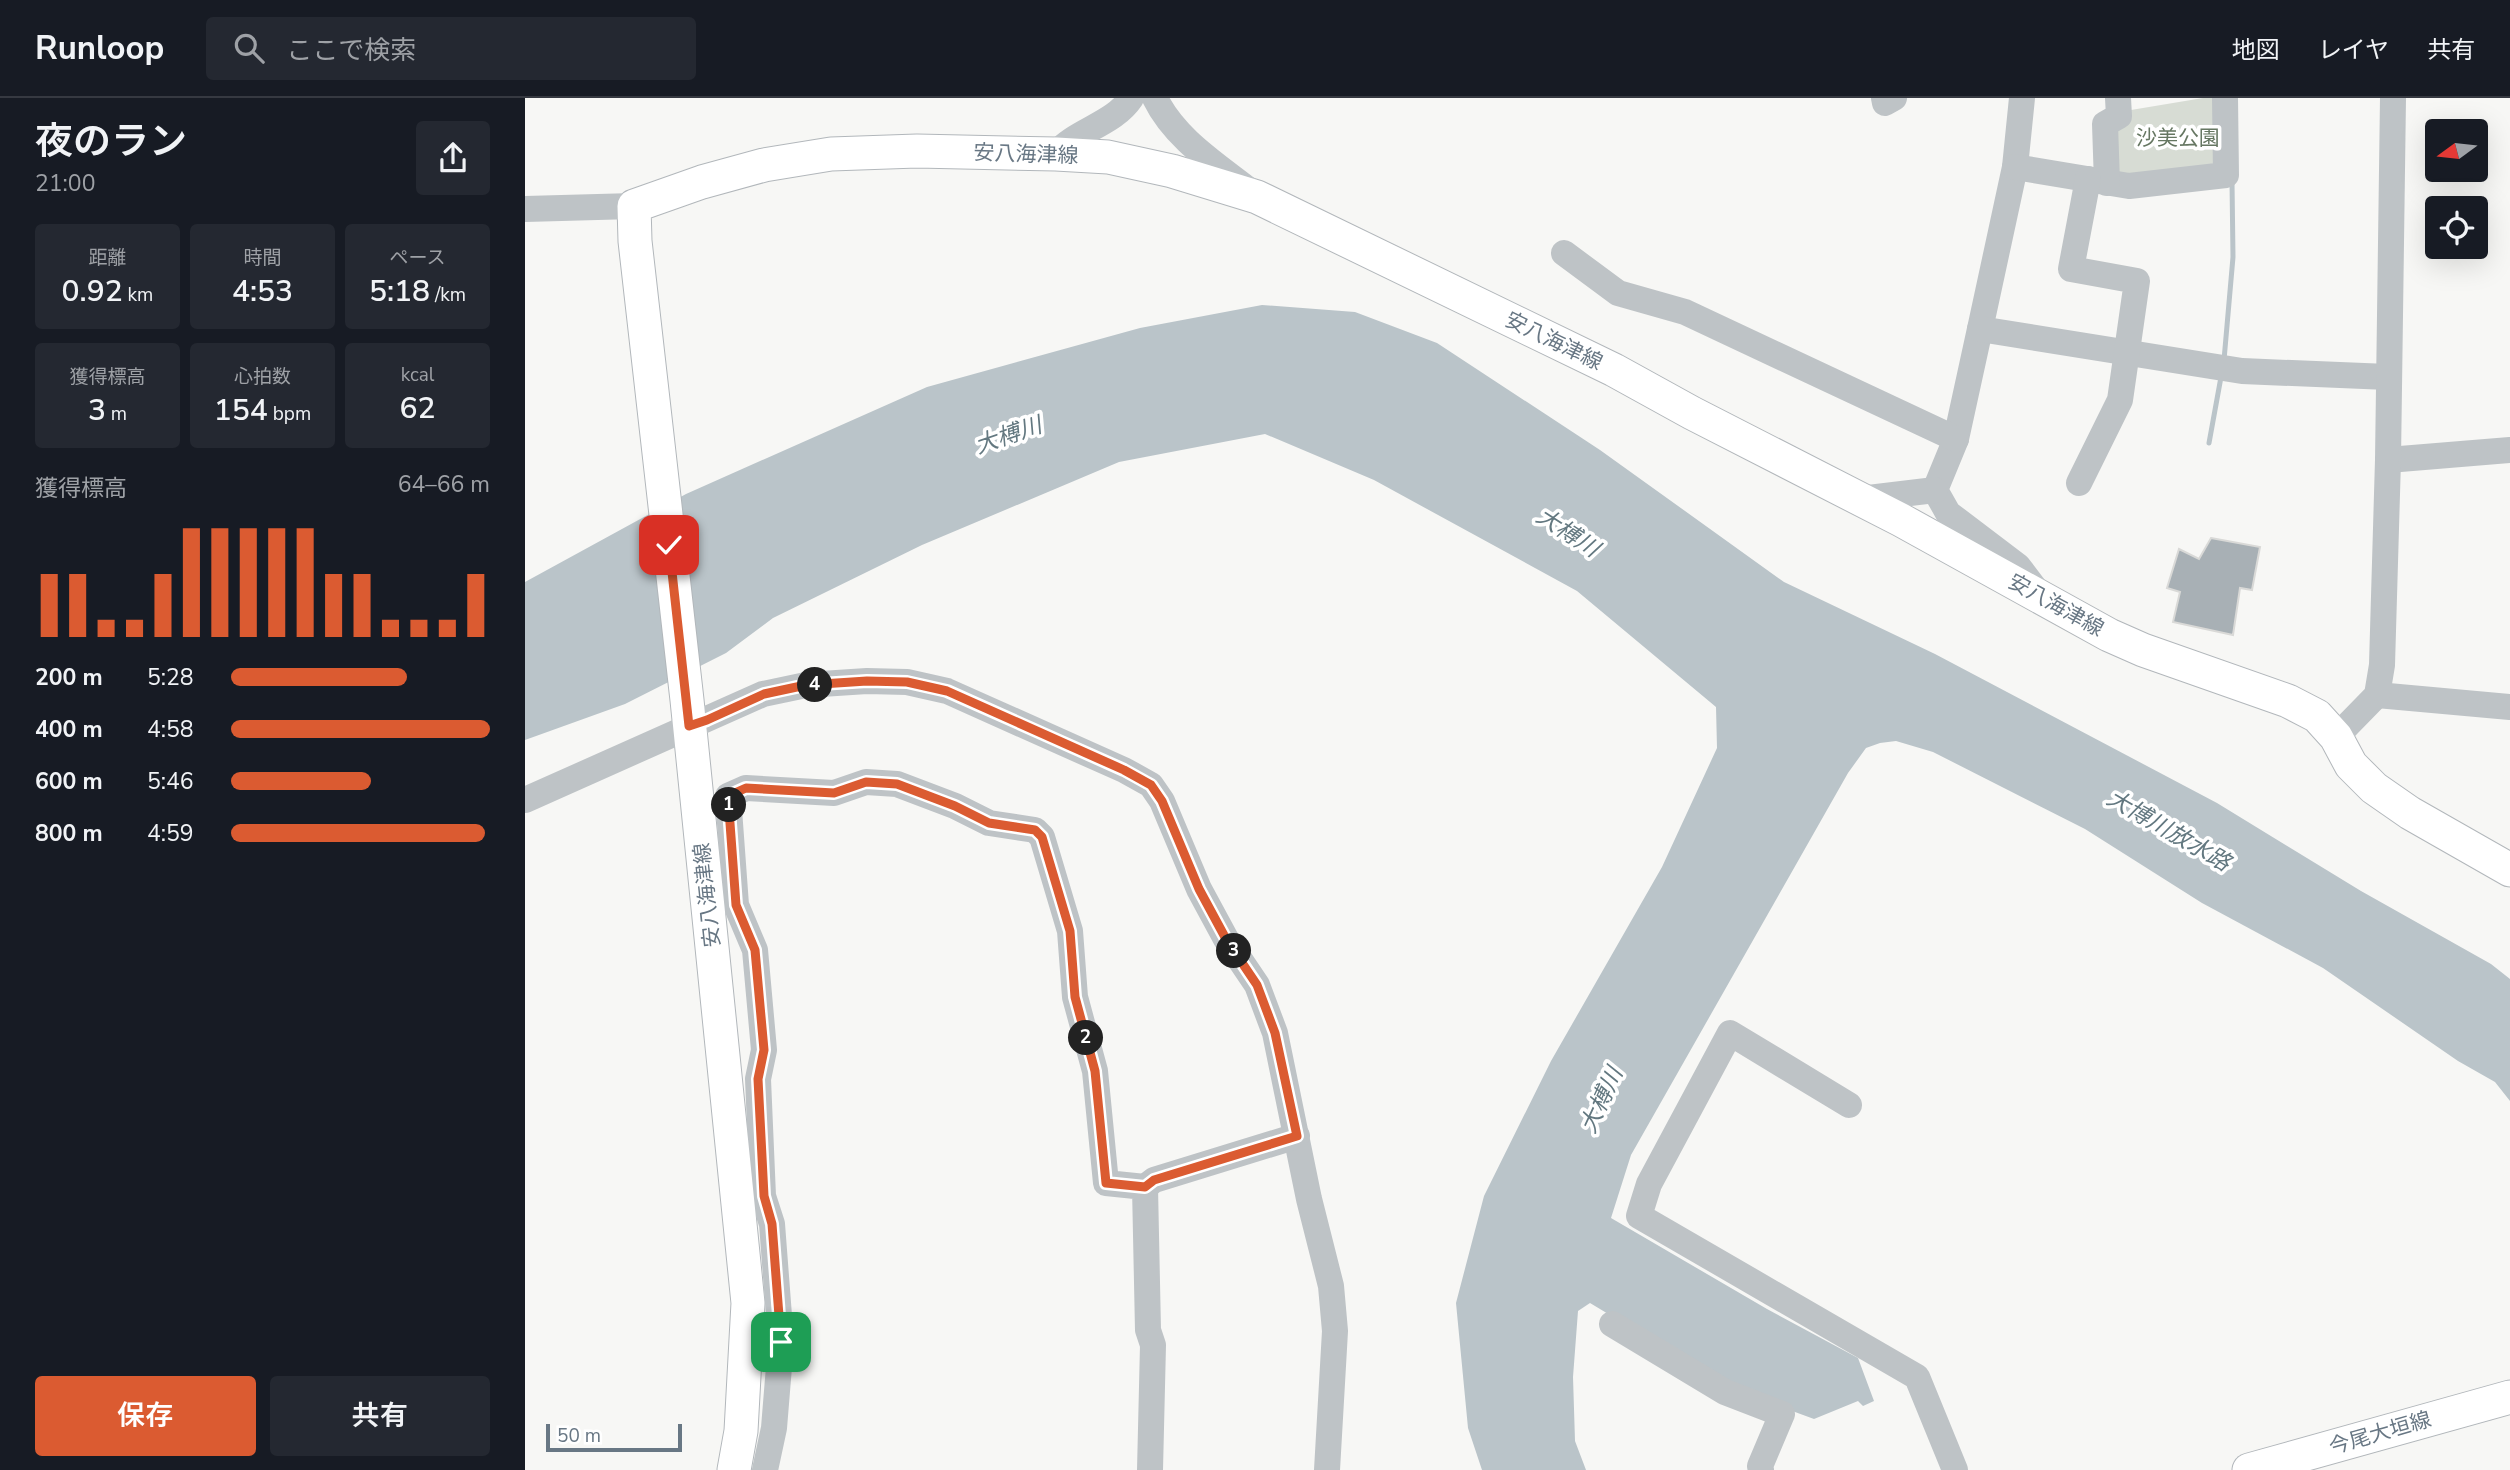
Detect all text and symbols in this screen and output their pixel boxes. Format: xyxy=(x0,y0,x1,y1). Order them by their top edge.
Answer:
search box xyxy=(206,17,696,80)
text: Runloop xyxy=(35,26,164,71)
icon: search xyxy=(230,29,268,67)
text: ここで検索 xyxy=(286,33,416,68)
text: 地図 xyxy=(2232,34,2280,66)
text: レイヤ xyxy=(2318,34,2389,66)
text: 共有 xyxy=(2427,34,2475,66)
text: 夜のラン xyxy=(35,116,187,167)
north arrow xyxy=(2425,119,2489,182)
map controls xyxy=(2425,119,2488,259)
button: share xyxy=(416,121,490,195)
park label: 沙美公園 xyxy=(2136,124,2220,152)
street label: 安八海津線 xyxy=(973,138,1079,170)
text: 21:00 xyxy=(35,168,95,199)
button: locate xyxy=(2425,196,2488,259)
text: 距離 xyxy=(88,245,127,271)
text: 時間 xyxy=(243,245,282,271)
text: ペース xyxy=(389,245,446,271)
text: 0.92 xyxy=(62,271,123,312)
text: 4:53 xyxy=(232,271,293,312)
text: 5:18 xyxy=(369,271,430,312)
text: km xyxy=(123,282,153,308)
text: /km xyxy=(430,282,466,308)
street label: 安八海津線 xyxy=(1501,305,1607,377)
text: kcal xyxy=(401,362,434,388)
text: 獲得標高 xyxy=(69,364,146,390)
text: 心拍数 xyxy=(234,364,291,390)
text: 62 xyxy=(400,388,436,429)
text: 3 xyxy=(88,390,106,431)
text: 154 xyxy=(214,390,268,431)
text: m xyxy=(106,401,127,427)
text: bpm xyxy=(268,401,311,427)
water label: 大榑川 xyxy=(970,409,1049,461)
text: 64–66 m xyxy=(398,469,490,500)
text: 獲得標高 xyxy=(35,473,127,504)
water label: 大榑川 xyxy=(1530,501,1608,566)
pin xyxy=(639,515,699,575)
icon: check xyxy=(650,526,688,564)
street label: 安八海津線 xyxy=(2003,567,2109,643)
text: 200 m xyxy=(35,662,103,693)
text: 5:28 xyxy=(147,662,194,693)
pin: 4 xyxy=(797,668,833,702)
text: 4 xyxy=(809,671,820,697)
text: 400 m xyxy=(35,714,103,745)
text: 4:58 xyxy=(147,714,194,745)
text: 600 m xyxy=(35,766,103,797)
text: 5:46 xyxy=(147,766,194,797)
water label: 大博川放水路 xyxy=(2101,783,2238,879)
pin: 1 xyxy=(711,788,747,822)
text: 1 xyxy=(723,791,734,817)
text: 800 m xyxy=(35,818,103,849)
text: 4:59 xyxy=(147,818,194,849)
street label: 安八海津線 xyxy=(688,841,726,949)
pin: 3 xyxy=(1217,934,1251,968)
text: 3 xyxy=(1228,937,1239,963)
pin: 2 xyxy=(1069,1020,1103,1056)
text: 2 xyxy=(1080,1024,1091,1050)
water label: 大榑川 xyxy=(1573,1060,1631,1138)
pin xyxy=(751,1312,811,1372)
icon: arrive xyxy=(762,1323,800,1361)
button: 保存 xyxy=(35,1376,256,1456)
button: 共有 xyxy=(270,1376,490,1456)
street label: 今尾大垣線 xyxy=(2326,1405,2434,1461)
scale bar xyxy=(546,1421,683,1453)
text: 50 m xyxy=(557,1423,601,1449)

